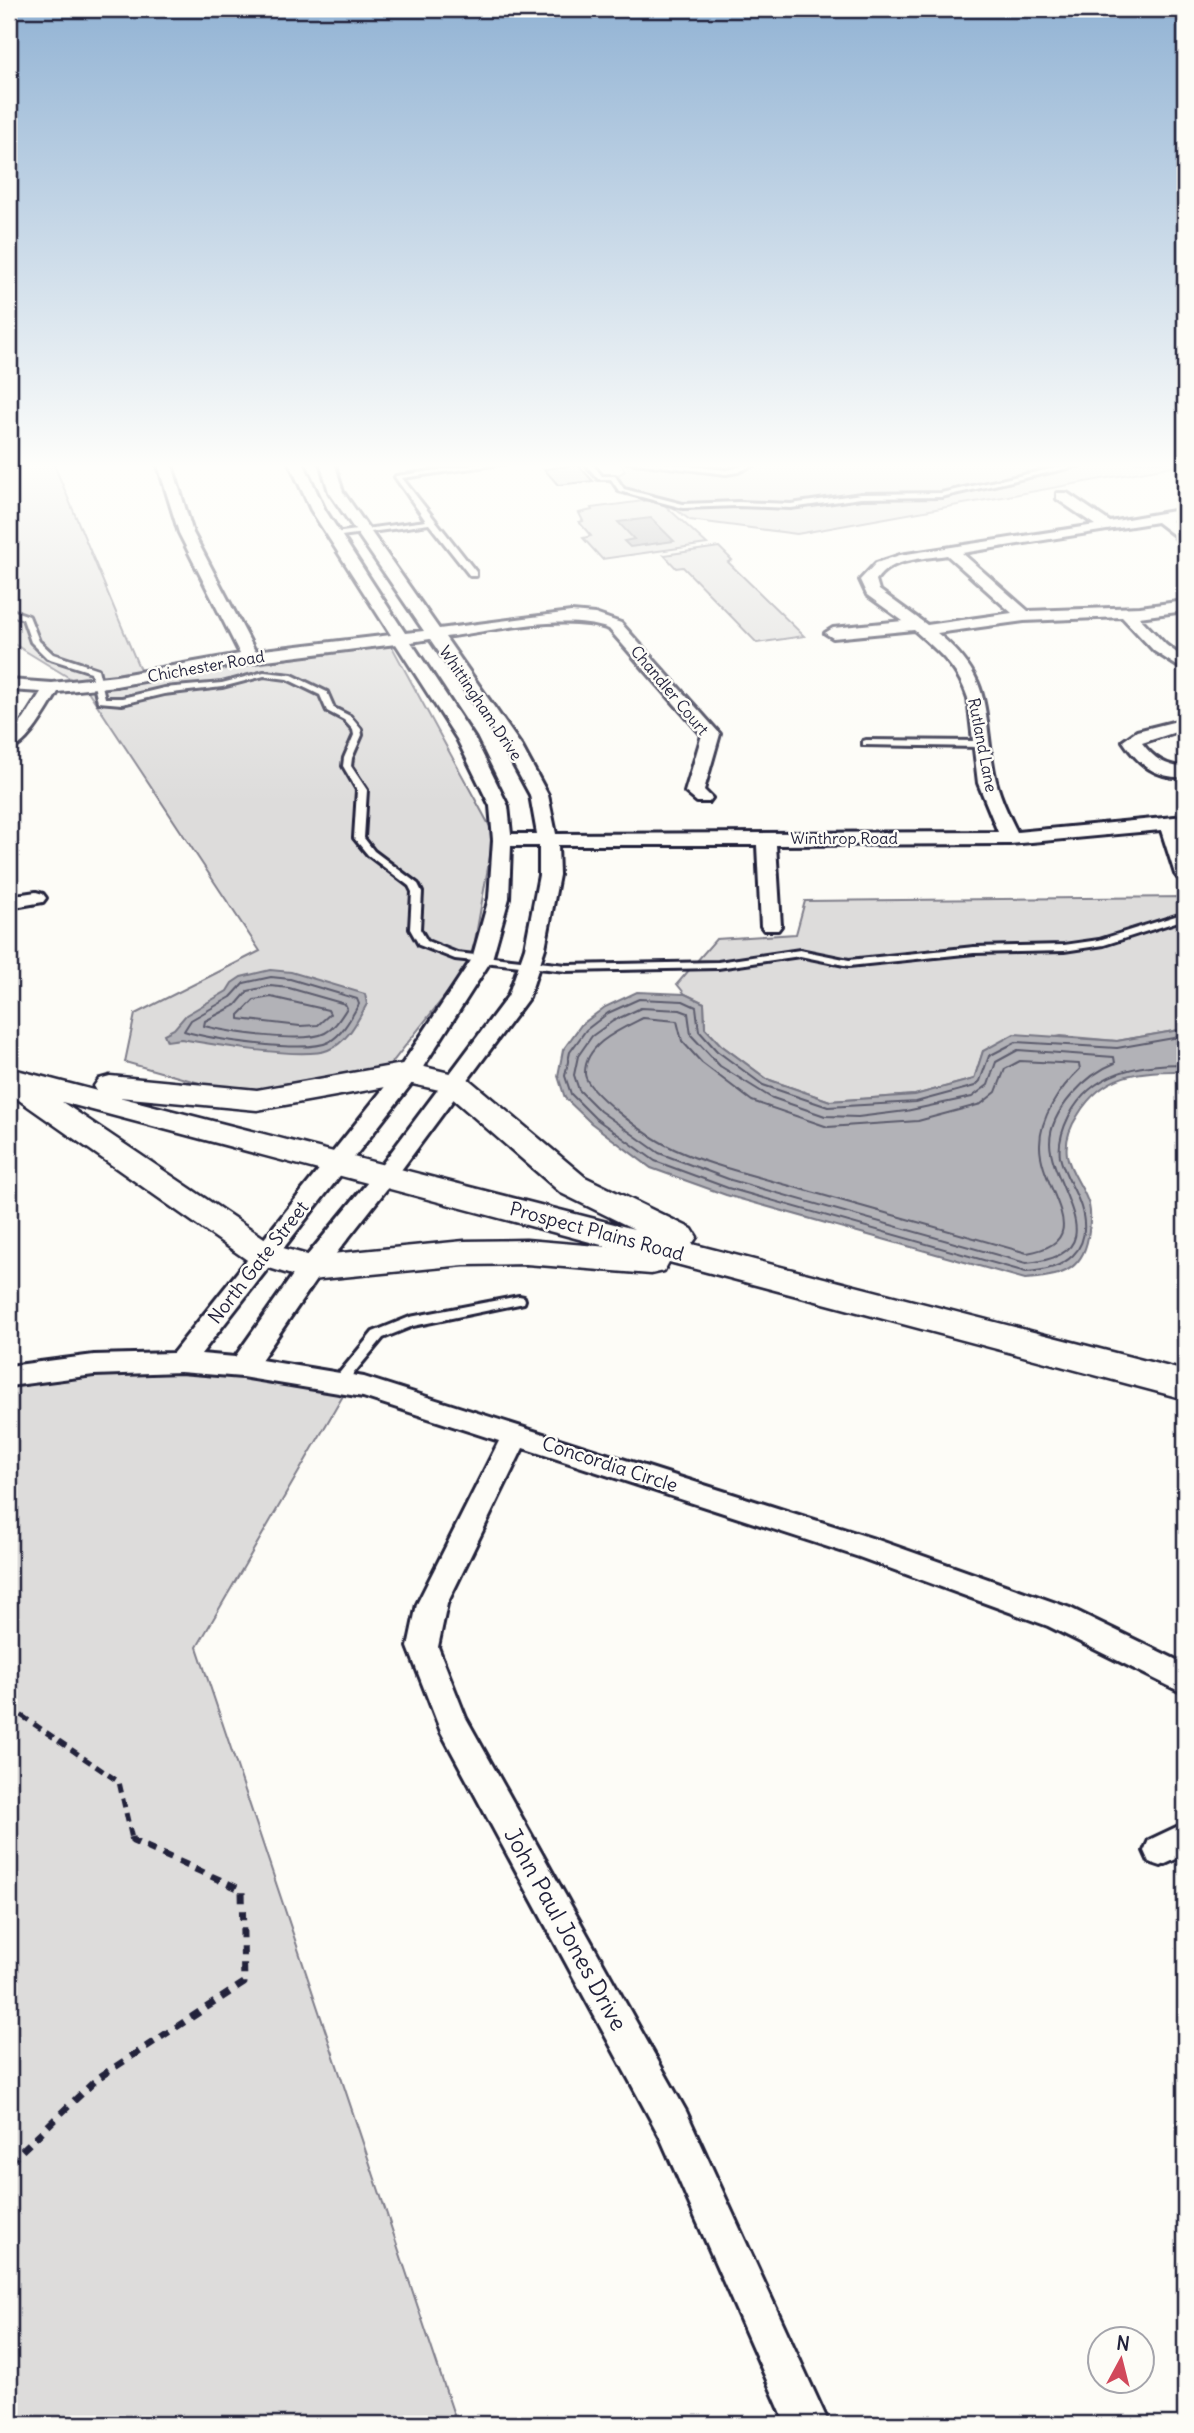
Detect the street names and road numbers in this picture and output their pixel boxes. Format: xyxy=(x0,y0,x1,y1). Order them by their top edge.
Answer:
street label: Chandler Court xyxy=(627,641,714,739)
street label: Whittingham Drive xyxy=(435,642,527,764)
street label: Chichester Road xyxy=(146,646,266,686)
street label: Rutland Lane xyxy=(964,696,1002,794)
street label: Winthrop Road xyxy=(790,828,898,848)
street label: North Gate Street xyxy=(203,1196,313,1328)
street label: Prospect Plains Road xyxy=(507,1196,687,1266)
street label: Concordia Circle xyxy=(539,1431,681,1497)
street label: John Paul Jones Drive xyxy=(498,1822,634,2036)

